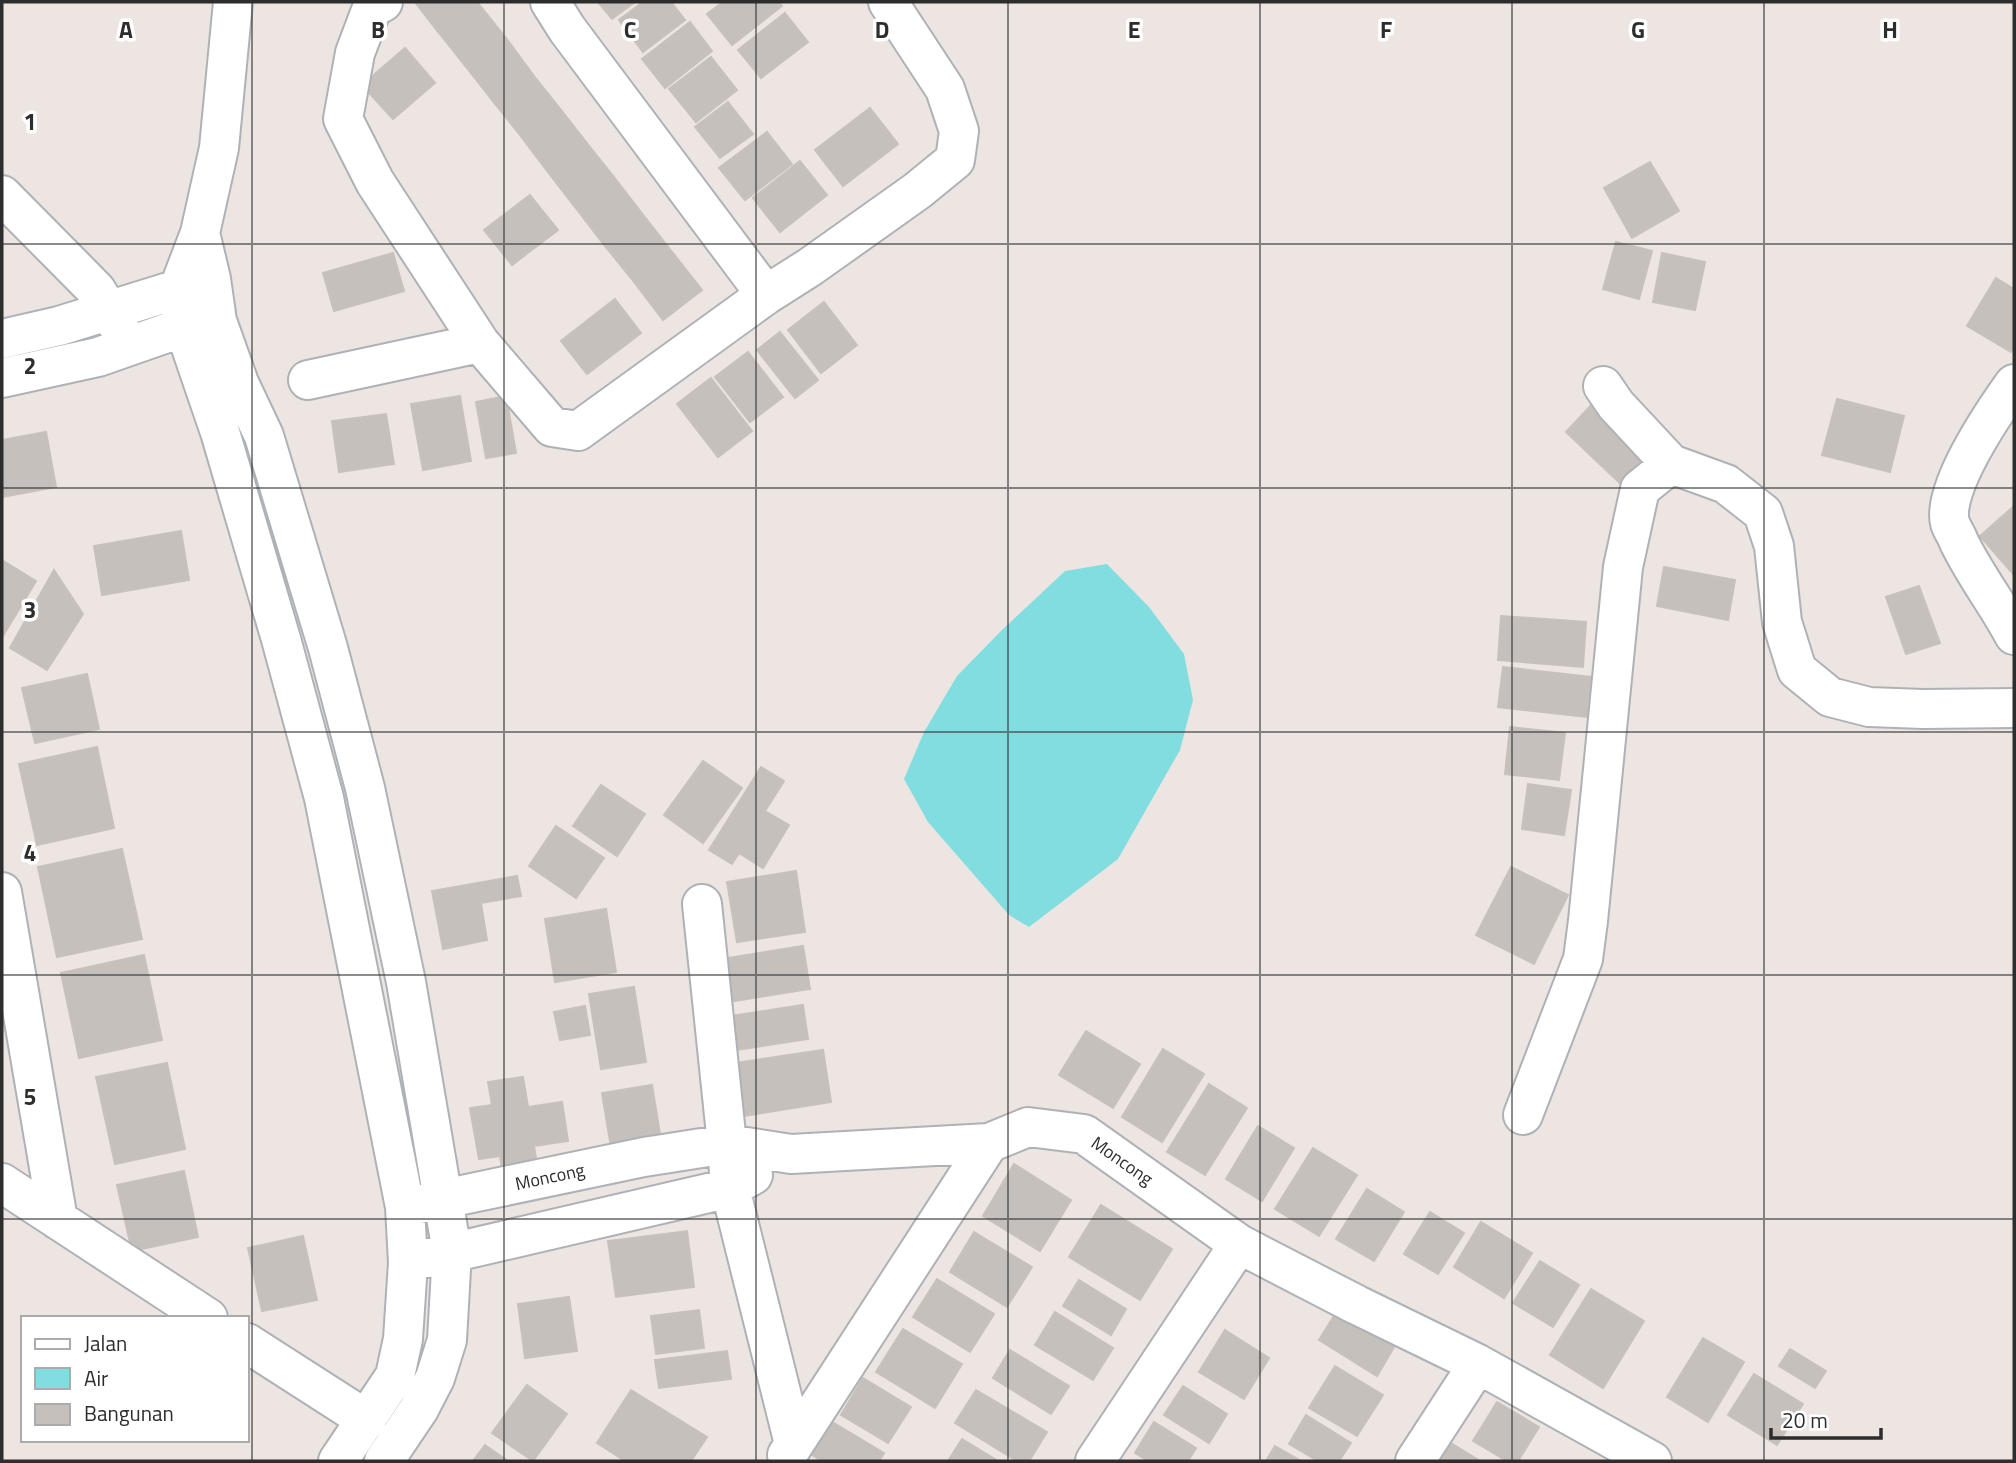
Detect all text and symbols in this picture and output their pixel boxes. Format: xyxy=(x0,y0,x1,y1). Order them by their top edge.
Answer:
text: A xyxy=(119,12,133,47)
text: B xyxy=(371,12,385,47)
text: C xyxy=(624,12,636,47)
text: D xyxy=(875,12,889,47)
text: E xyxy=(1128,12,1140,47)
text: F xyxy=(1380,12,1392,47)
text: G xyxy=(1631,12,1645,47)
text: H xyxy=(1882,12,1898,47)
text: 1 xyxy=(24,104,36,139)
text: 2 xyxy=(24,348,36,383)
text: 3 xyxy=(24,592,36,627)
text: 4 xyxy=(24,835,36,870)
text: 5 xyxy=(24,1079,36,1114)
street label: Moncong xyxy=(1086,1129,1159,1192)
street label: Moncong xyxy=(513,1156,587,1197)
legend xyxy=(21,1316,248,1442)
text: Jalan xyxy=(84,1327,127,1359)
text: Air xyxy=(84,1362,108,1394)
scale bar xyxy=(1771,1396,1881,1440)
text: Bangunan xyxy=(84,1397,174,1429)
text: 20 m xyxy=(1782,1404,1828,1436)

